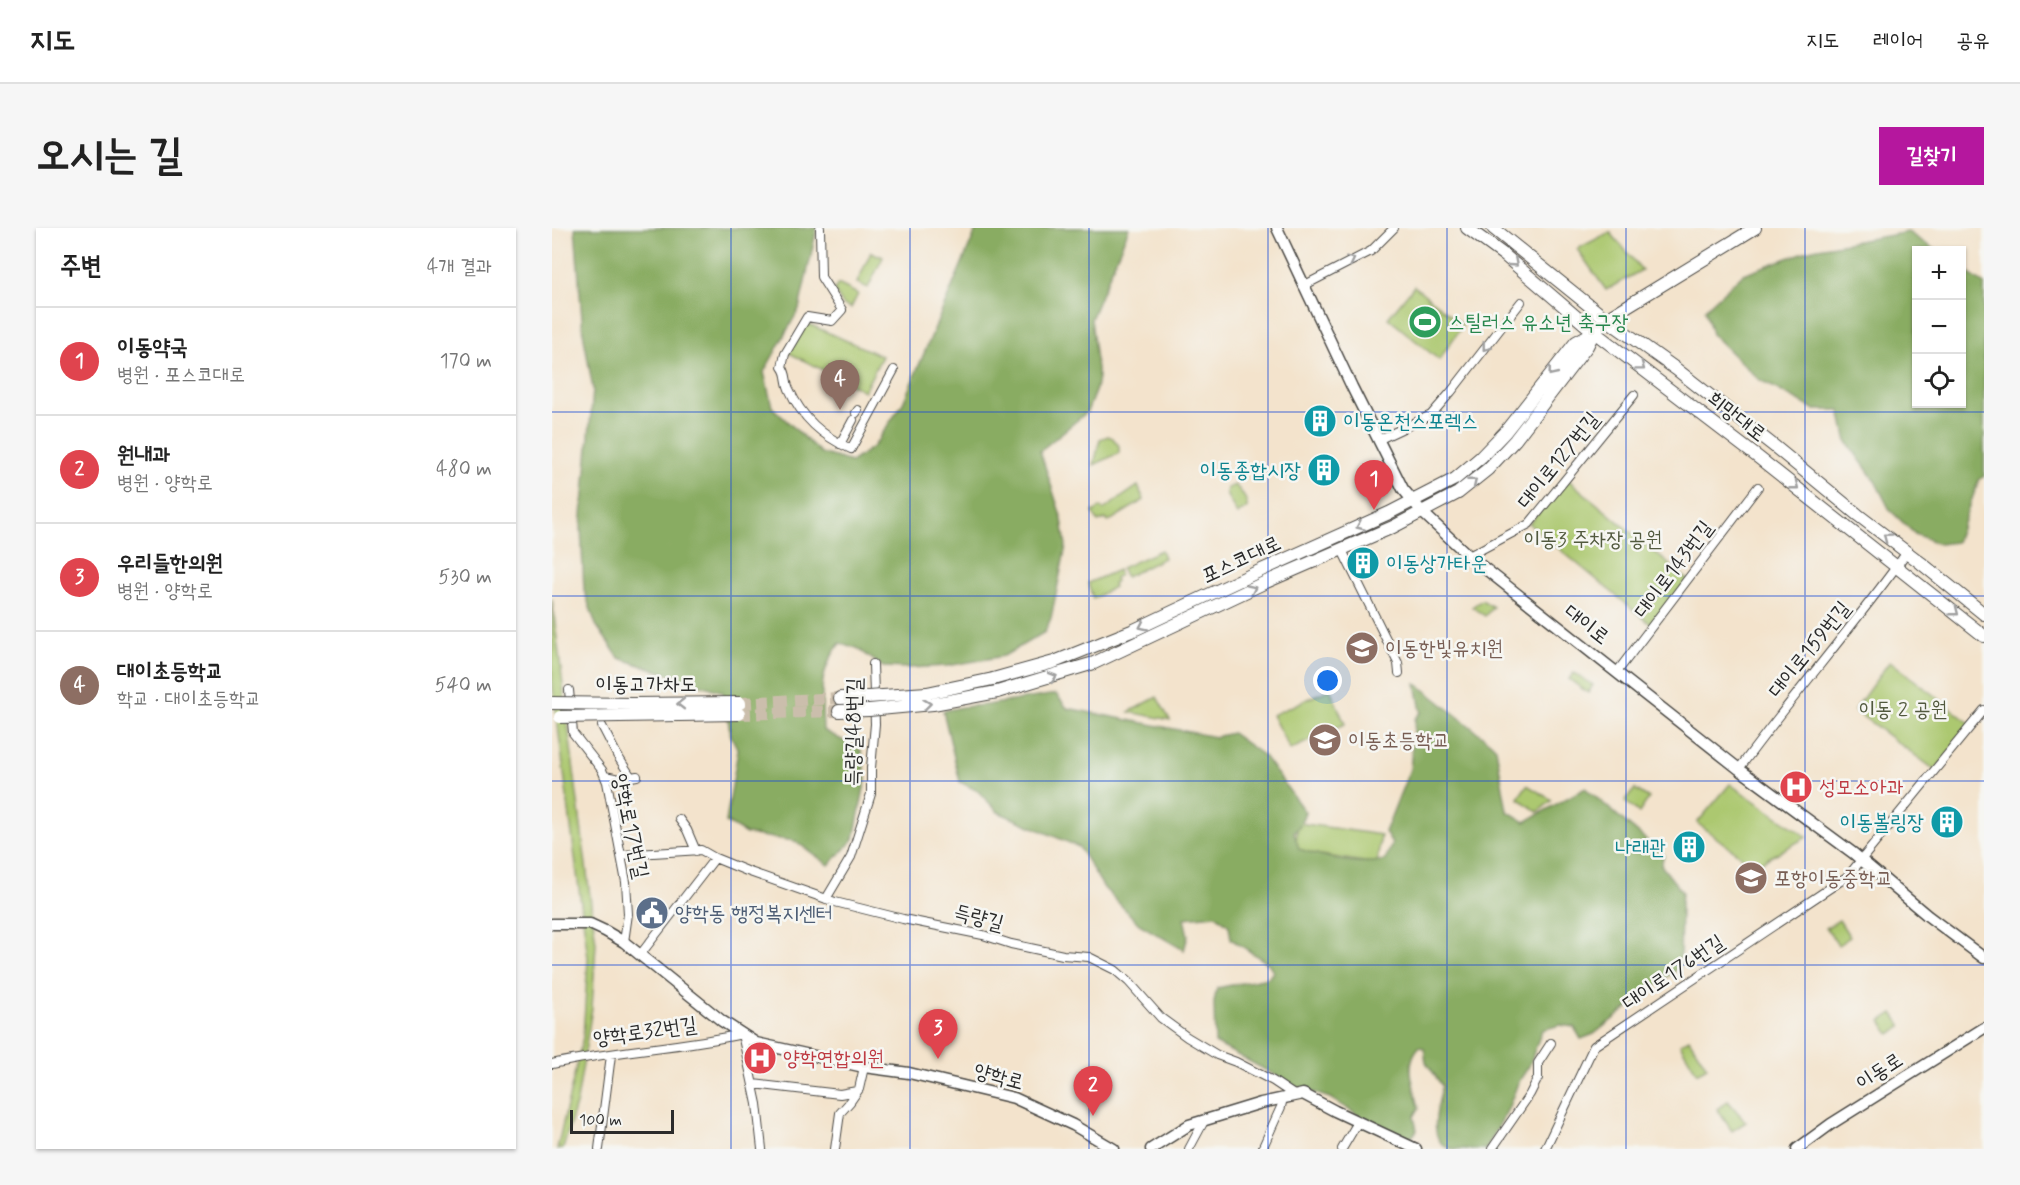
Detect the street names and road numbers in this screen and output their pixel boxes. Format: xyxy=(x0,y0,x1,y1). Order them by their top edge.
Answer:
street label: 희망대로 xyxy=(1701,385,1772,449)
street label: 대이로127번길 xyxy=(1511,406,1607,515)
street label: 대이로143번길 xyxy=(1628,515,1720,624)
street label: 포스코대로 xyxy=(1197,529,1286,590)
street label: 대이로159번길 xyxy=(1762,595,1857,704)
street label: 대이로 xyxy=(1558,598,1615,651)
street label: 이동고가차도 xyxy=(595,671,697,699)
street label: 득량길48번길 xyxy=(839,677,869,787)
street label: 양학로17번길 xyxy=(605,771,655,881)
street label: 득량길 xyxy=(951,898,1007,938)
street label: 대이로176번길 xyxy=(1617,928,1730,1017)
street label: 양학로32번길 xyxy=(592,1011,699,1053)
street label: 이동로 xyxy=(1851,1046,1908,1097)
street label: 양학로 xyxy=(971,1057,1027,1097)

